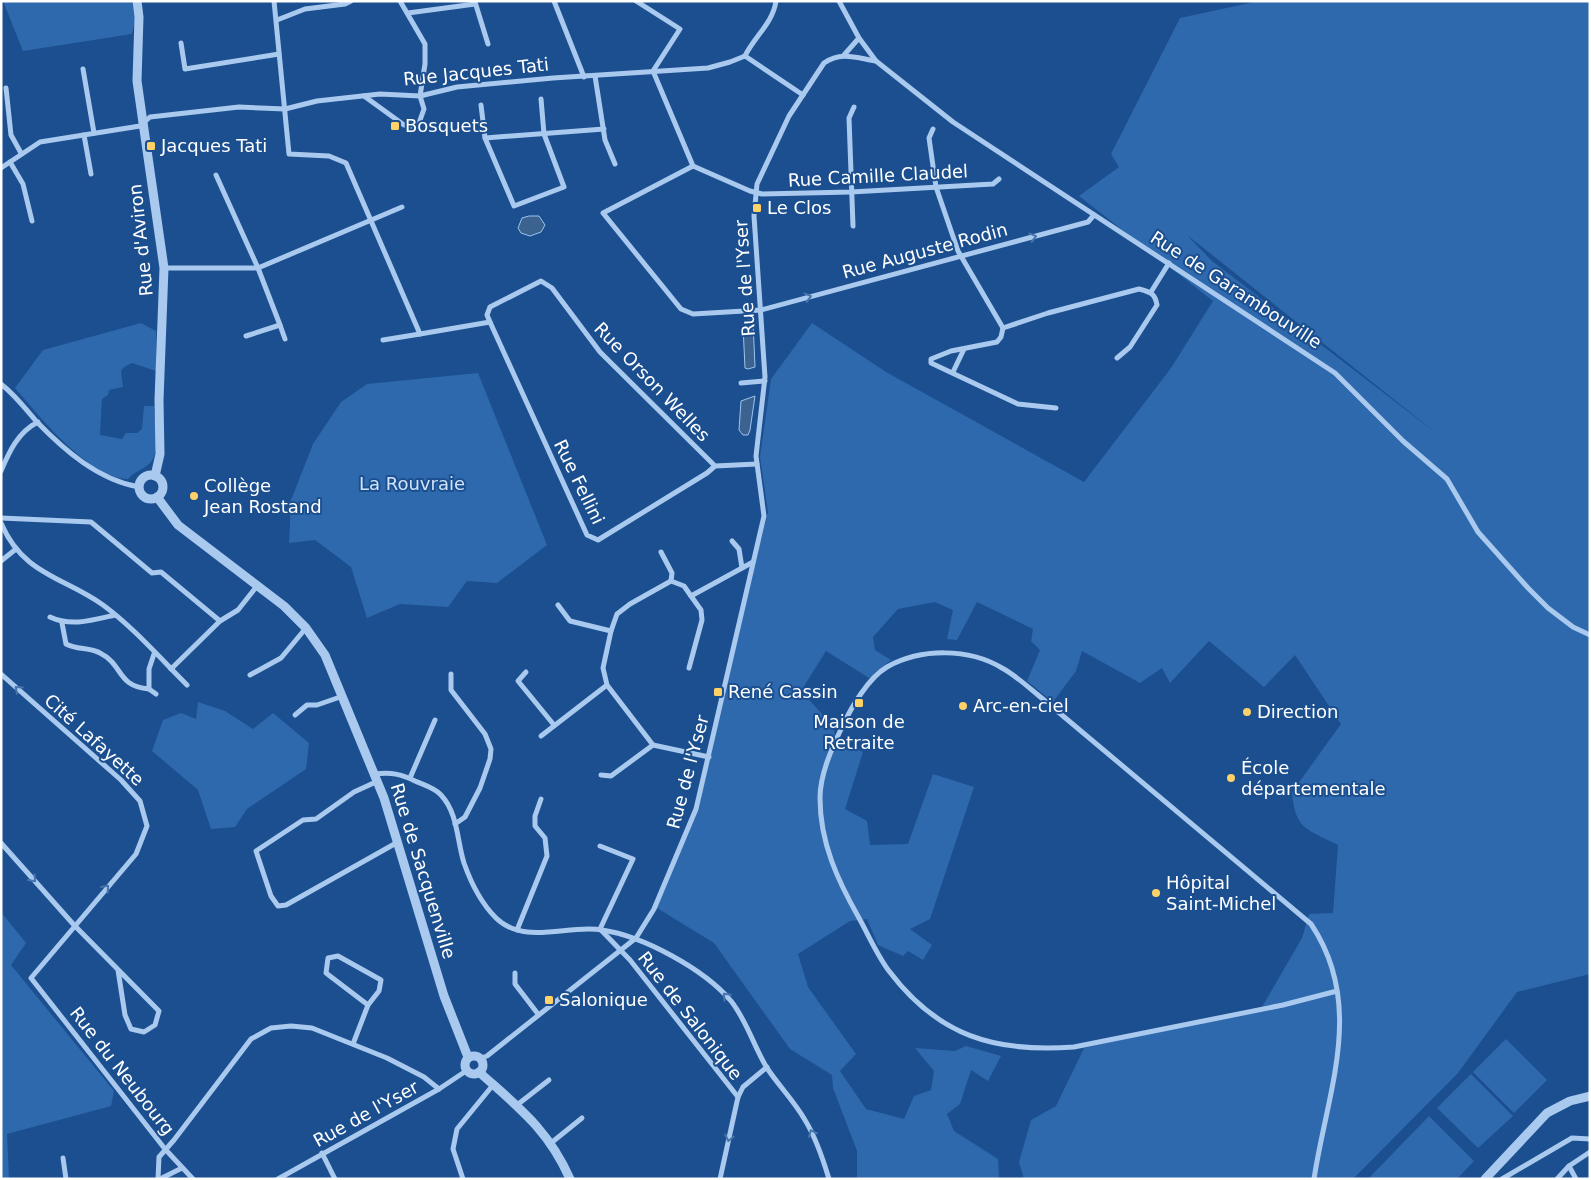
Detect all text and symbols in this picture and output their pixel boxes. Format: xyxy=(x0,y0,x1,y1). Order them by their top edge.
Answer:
street label: Rue Jacques Tati xyxy=(402,53,550,90)
place label: Bosquets xyxy=(405,115,488,136)
marker: Bosquets xyxy=(389,120,401,132)
place label: Jacques Tati xyxy=(160,135,267,156)
marker: Jacques Tati xyxy=(145,140,157,152)
street label: Rue Camille Claudel xyxy=(787,160,969,191)
street label: Rue d'Aviron xyxy=(124,183,157,297)
place label: Le Clos xyxy=(767,197,831,218)
marker: Le Clos xyxy=(751,202,763,214)
street label: Rue de l'Yser xyxy=(730,218,759,337)
street label: Rue Auguste Rodin xyxy=(840,218,1010,283)
street label: Rue de Garambouville xyxy=(1147,226,1326,353)
one-way arrow xyxy=(1028,232,1036,242)
one-way arrow xyxy=(804,292,813,303)
street label: Rue Orson Welles xyxy=(590,318,715,446)
street label: Rue Fellini xyxy=(550,436,609,528)
park label: La Rouvraie xyxy=(359,473,465,494)
place label: Collège Jean Rostand xyxy=(203,475,322,517)
marker: Collège Jean Rostand xyxy=(188,490,200,502)
place label: René Cassin xyxy=(728,681,838,702)
one-way arrow xyxy=(14,686,23,695)
marker: René Cassin xyxy=(712,686,724,698)
street label: Cité Lafayette xyxy=(40,689,148,790)
place label: Arc-en-ciel xyxy=(973,695,1069,716)
marker: Maison de Retraite xyxy=(853,697,865,709)
marker: Arc-en-ciel xyxy=(957,700,969,712)
place label: Direction xyxy=(1257,701,1338,722)
marker: Direction xyxy=(1241,706,1253,718)
place label: Maison de Retraite xyxy=(813,711,905,753)
street label: Rue de l'Yser xyxy=(662,712,713,831)
place label: École départementale xyxy=(1241,757,1386,799)
marker: École départementale xyxy=(1225,772,1237,784)
street label: Rue de Sacquenville xyxy=(387,781,460,961)
place label: Hôpital Saint-Michel xyxy=(1166,872,1276,914)
one-way arrow xyxy=(27,874,36,883)
one-way arrow xyxy=(101,884,110,893)
marker: Hôpital Saint-Michel xyxy=(1150,887,1162,899)
street label: Rue de Salonique xyxy=(634,947,747,1084)
place label: Salonique xyxy=(559,989,648,1010)
one-way arrow xyxy=(723,993,732,1002)
marker: Salonique xyxy=(543,994,555,1006)
street label: Rue du Neubourg xyxy=(66,1002,179,1139)
street label: Rue de l'Yser xyxy=(310,1076,423,1151)
one-way arrow xyxy=(808,1130,818,1139)
one-way arrow xyxy=(724,1134,735,1142)

